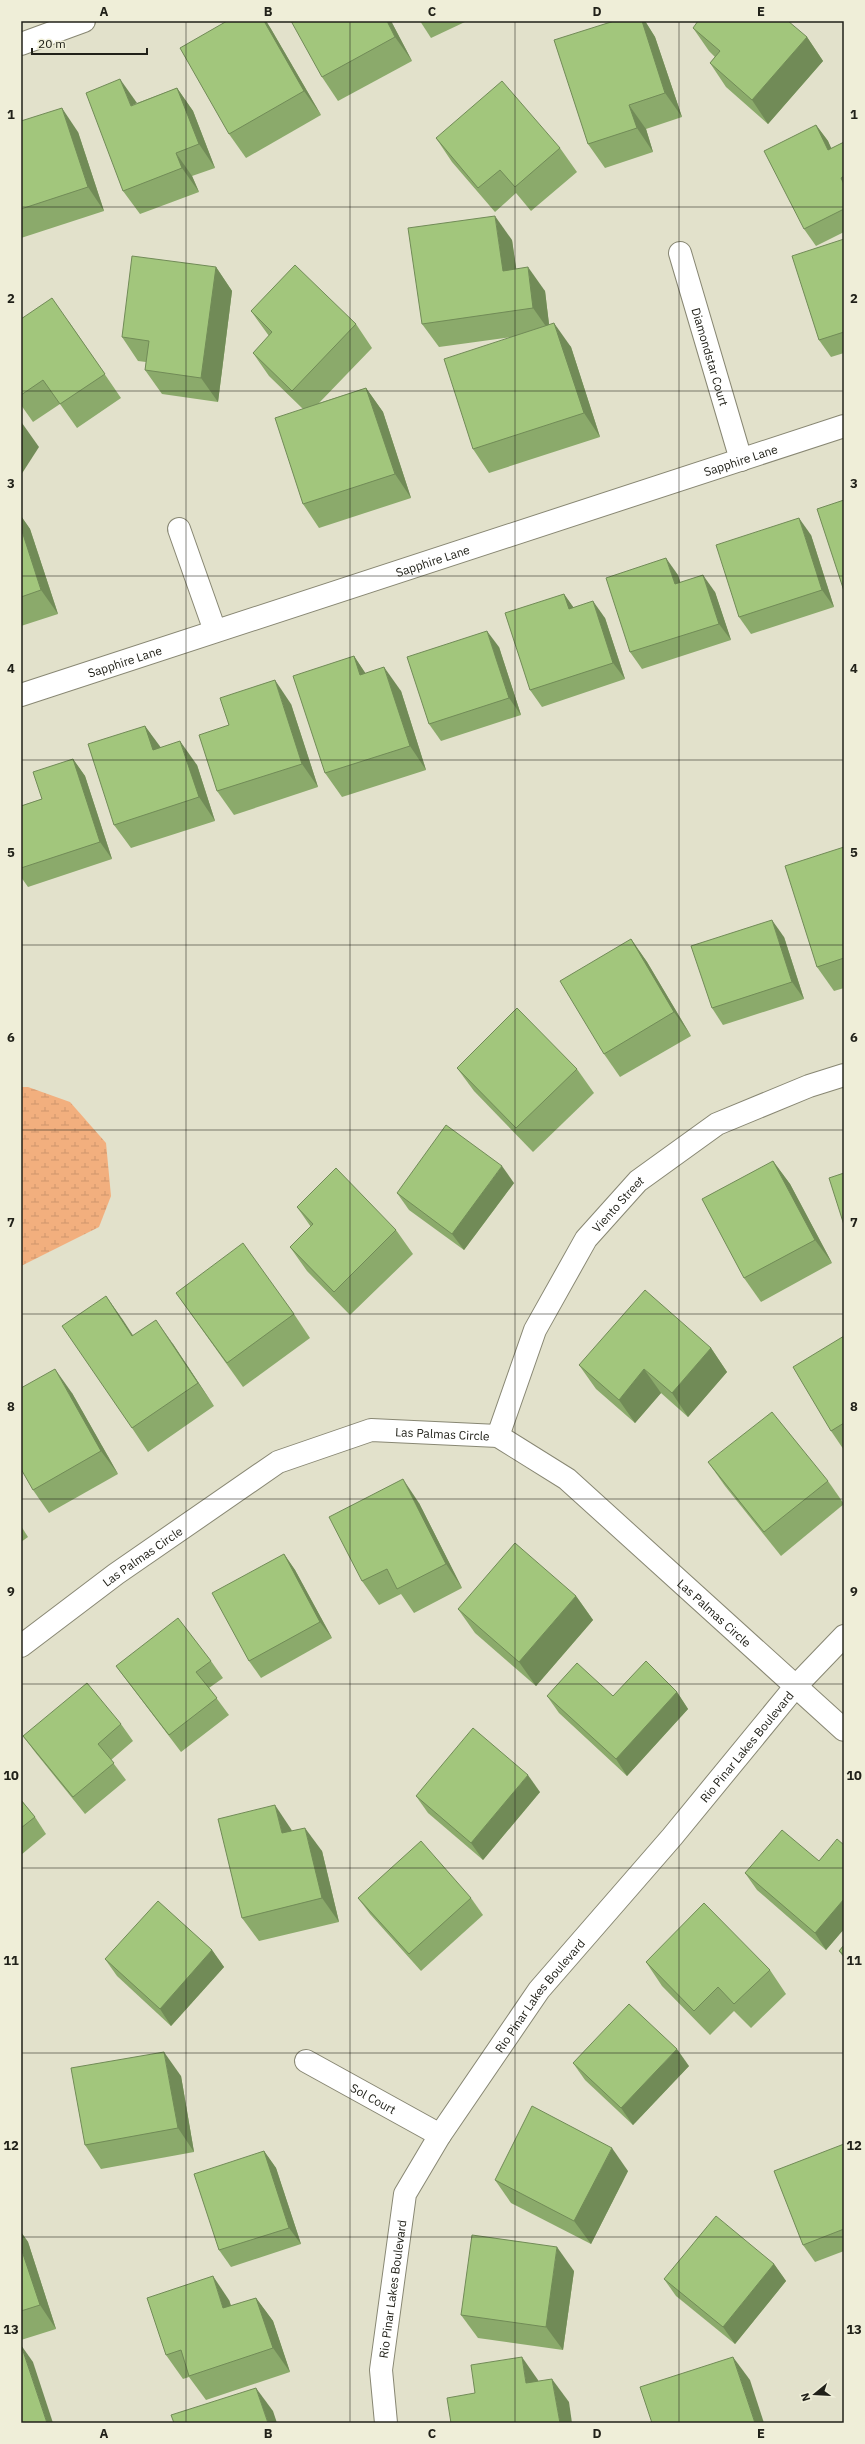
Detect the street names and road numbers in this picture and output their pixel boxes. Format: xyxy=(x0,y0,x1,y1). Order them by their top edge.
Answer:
street label: Diamondstar Court xyxy=(689,306,732,408)
street label: Sapphire Lane xyxy=(702,441,780,479)
street label: Sapphire Lane xyxy=(394,541,472,580)
street label: Sapphire Lane xyxy=(86,642,164,680)
street label: Viento Street xyxy=(589,1172,646,1235)
street label: Las Palmas Circle xyxy=(395,1424,490,1443)
street label: Las Palmas Circle xyxy=(99,1523,186,1589)
street label: Las Palmas Circle xyxy=(675,1575,755,1650)
street label: Rio Pinar Lakes Boulevard xyxy=(696,1688,796,1805)
street label: Rio Pinar Lakes Boulevard xyxy=(491,1935,588,2055)
street label: Sol Court xyxy=(348,2080,399,2117)
street label: Rio Pinar Lakes Boulevard xyxy=(375,2219,409,2359)

